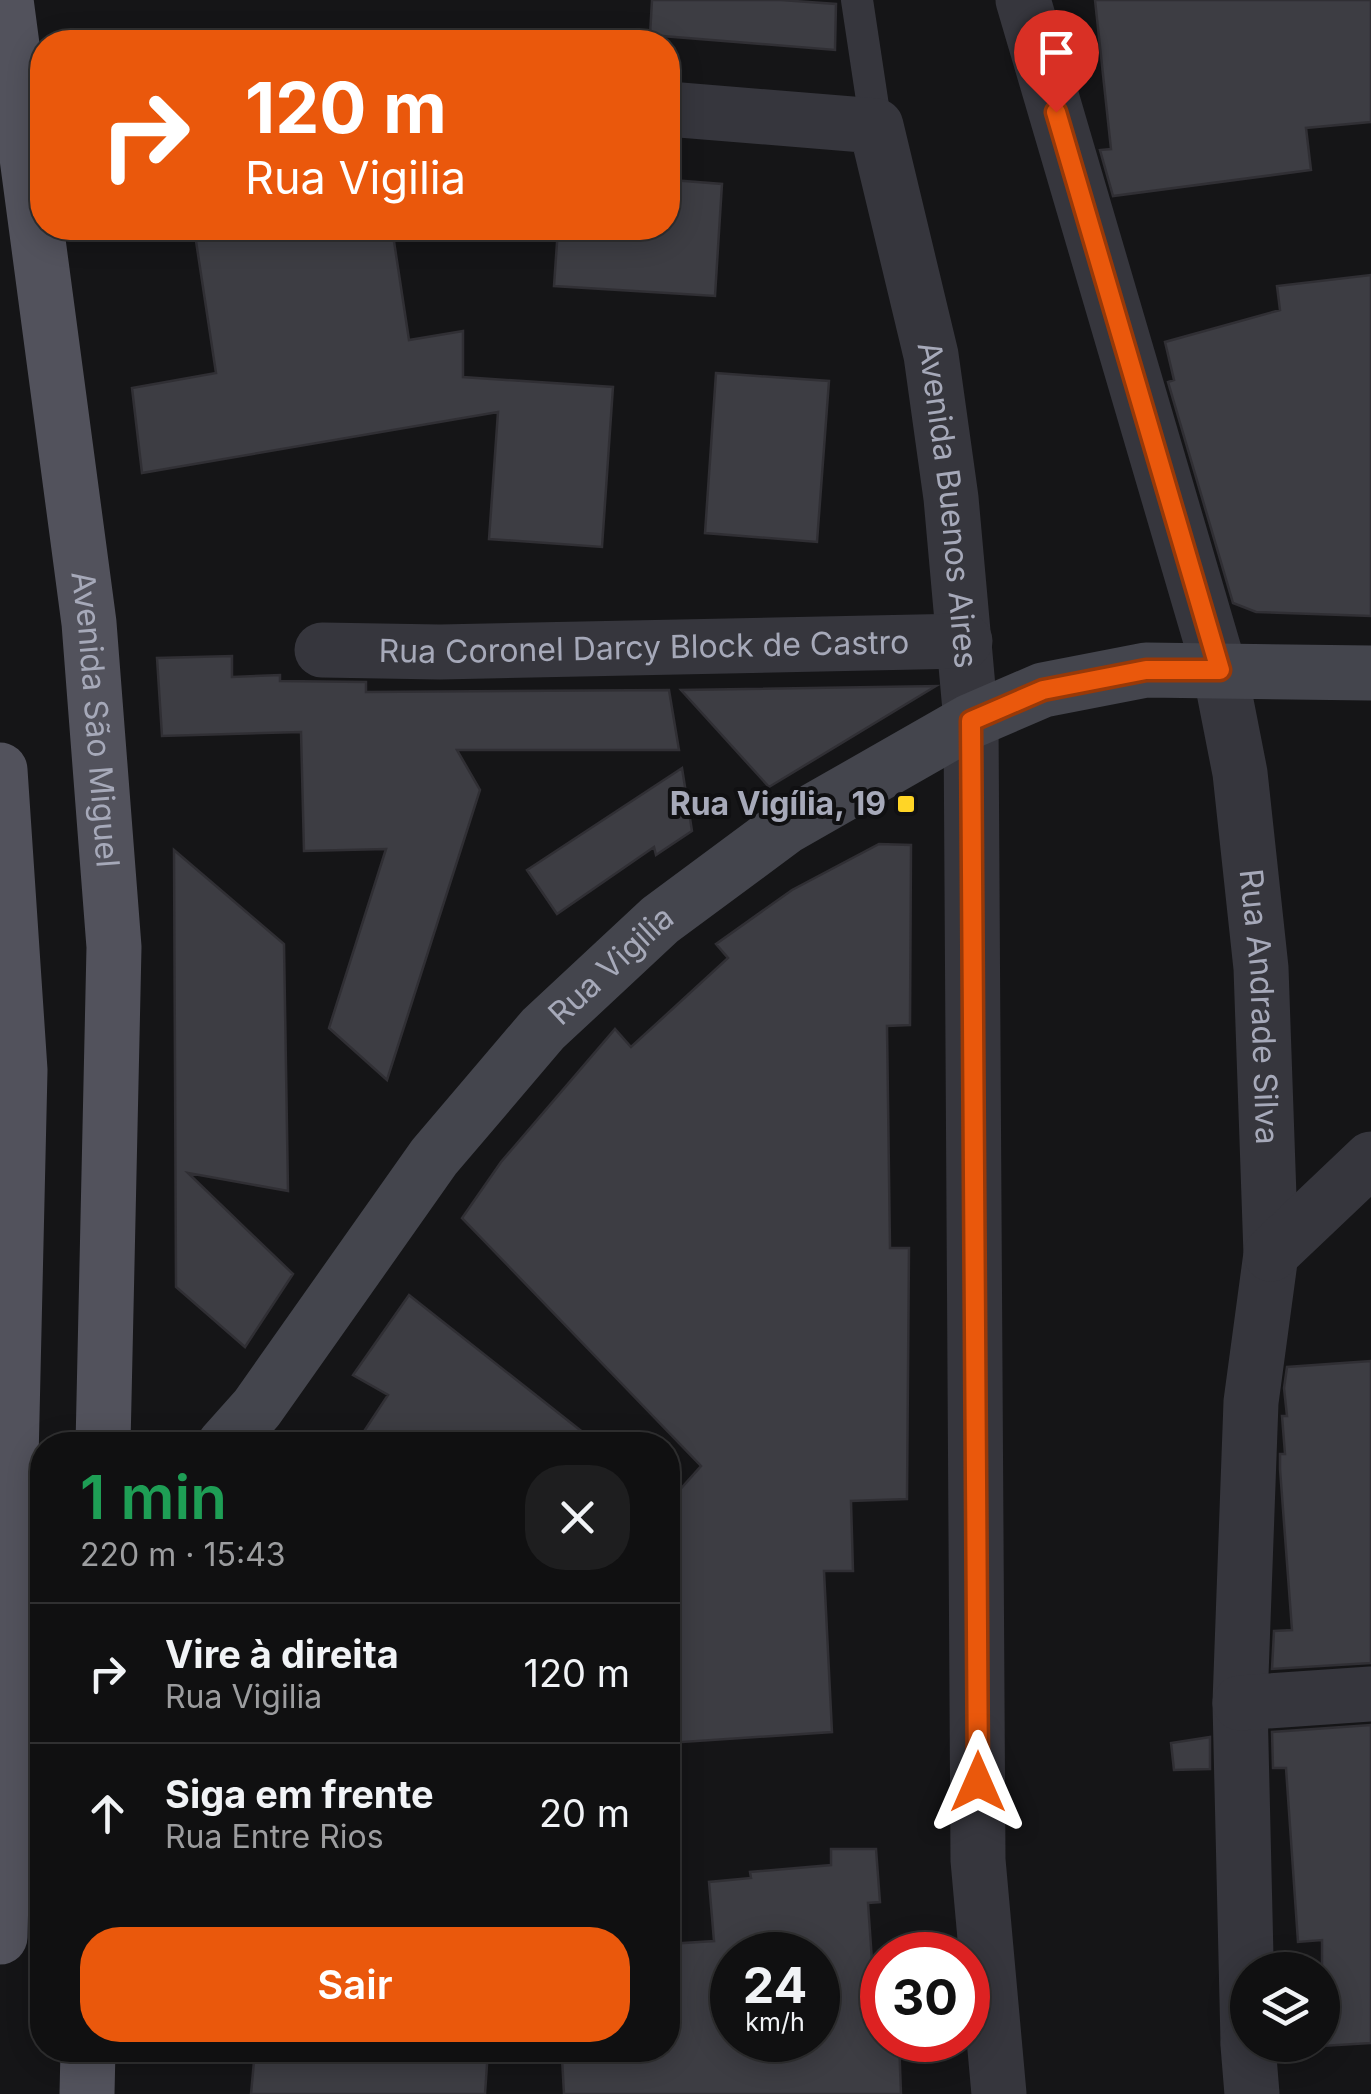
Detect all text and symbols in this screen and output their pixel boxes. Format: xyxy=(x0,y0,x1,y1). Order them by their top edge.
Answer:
pin xyxy=(1014,10,1099,113)
icon: arrive xyxy=(1029,25,1084,80)
text: 120 m xyxy=(245,65,447,150)
icon: right xyxy=(80,70,210,200)
text: Rua Vigilia xyxy=(245,150,466,205)
street label: Avenida Buenos Aires xyxy=(909,337,986,670)
street label: Avenida São Miguel xyxy=(63,569,128,869)
street label: Rua Coronel Darcy Block de Castro xyxy=(378,622,910,671)
place label: Rua Vigília, 19 xyxy=(670,784,886,823)
marker: Rua Vigília, 19 xyxy=(895,793,917,815)
street label: Rua Andrade Silva xyxy=(1231,867,1287,1145)
street label: Rua Vigilia xyxy=(540,897,681,1033)
text: 1 min xyxy=(80,1461,227,1533)
button: close xyxy=(525,1465,630,1570)
text: 220 m · 15:43 xyxy=(80,1535,286,1574)
text: Vire à direita xyxy=(165,1631,399,1677)
icon: right xyxy=(80,1646,135,1701)
text: 120 m xyxy=(523,1650,630,1696)
text: Rua Vigilia xyxy=(165,1677,322,1716)
position arrow xyxy=(926,1730,1030,1834)
text: Siga em frente xyxy=(165,1771,434,1817)
icon: ahead xyxy=(80,1786,135,1841)
text: 20 m xyxy=(539,1790,630,1836)
text: Rua Entre Rios xyxy=(165,1817,384,1856)
button: Sair xyxy=(80,1927,630,2042)
speed limit sign: 30 xyxy=(860,1932,990,2062)
map controls xyxy=(1230,1952,1340,2062)
button: layers xyxy=(1230,1952,1340,2062)
text: 24 xyxy=(743,1955,807,2015)
text: km/h xyxy=(745,2007,805,2037)

